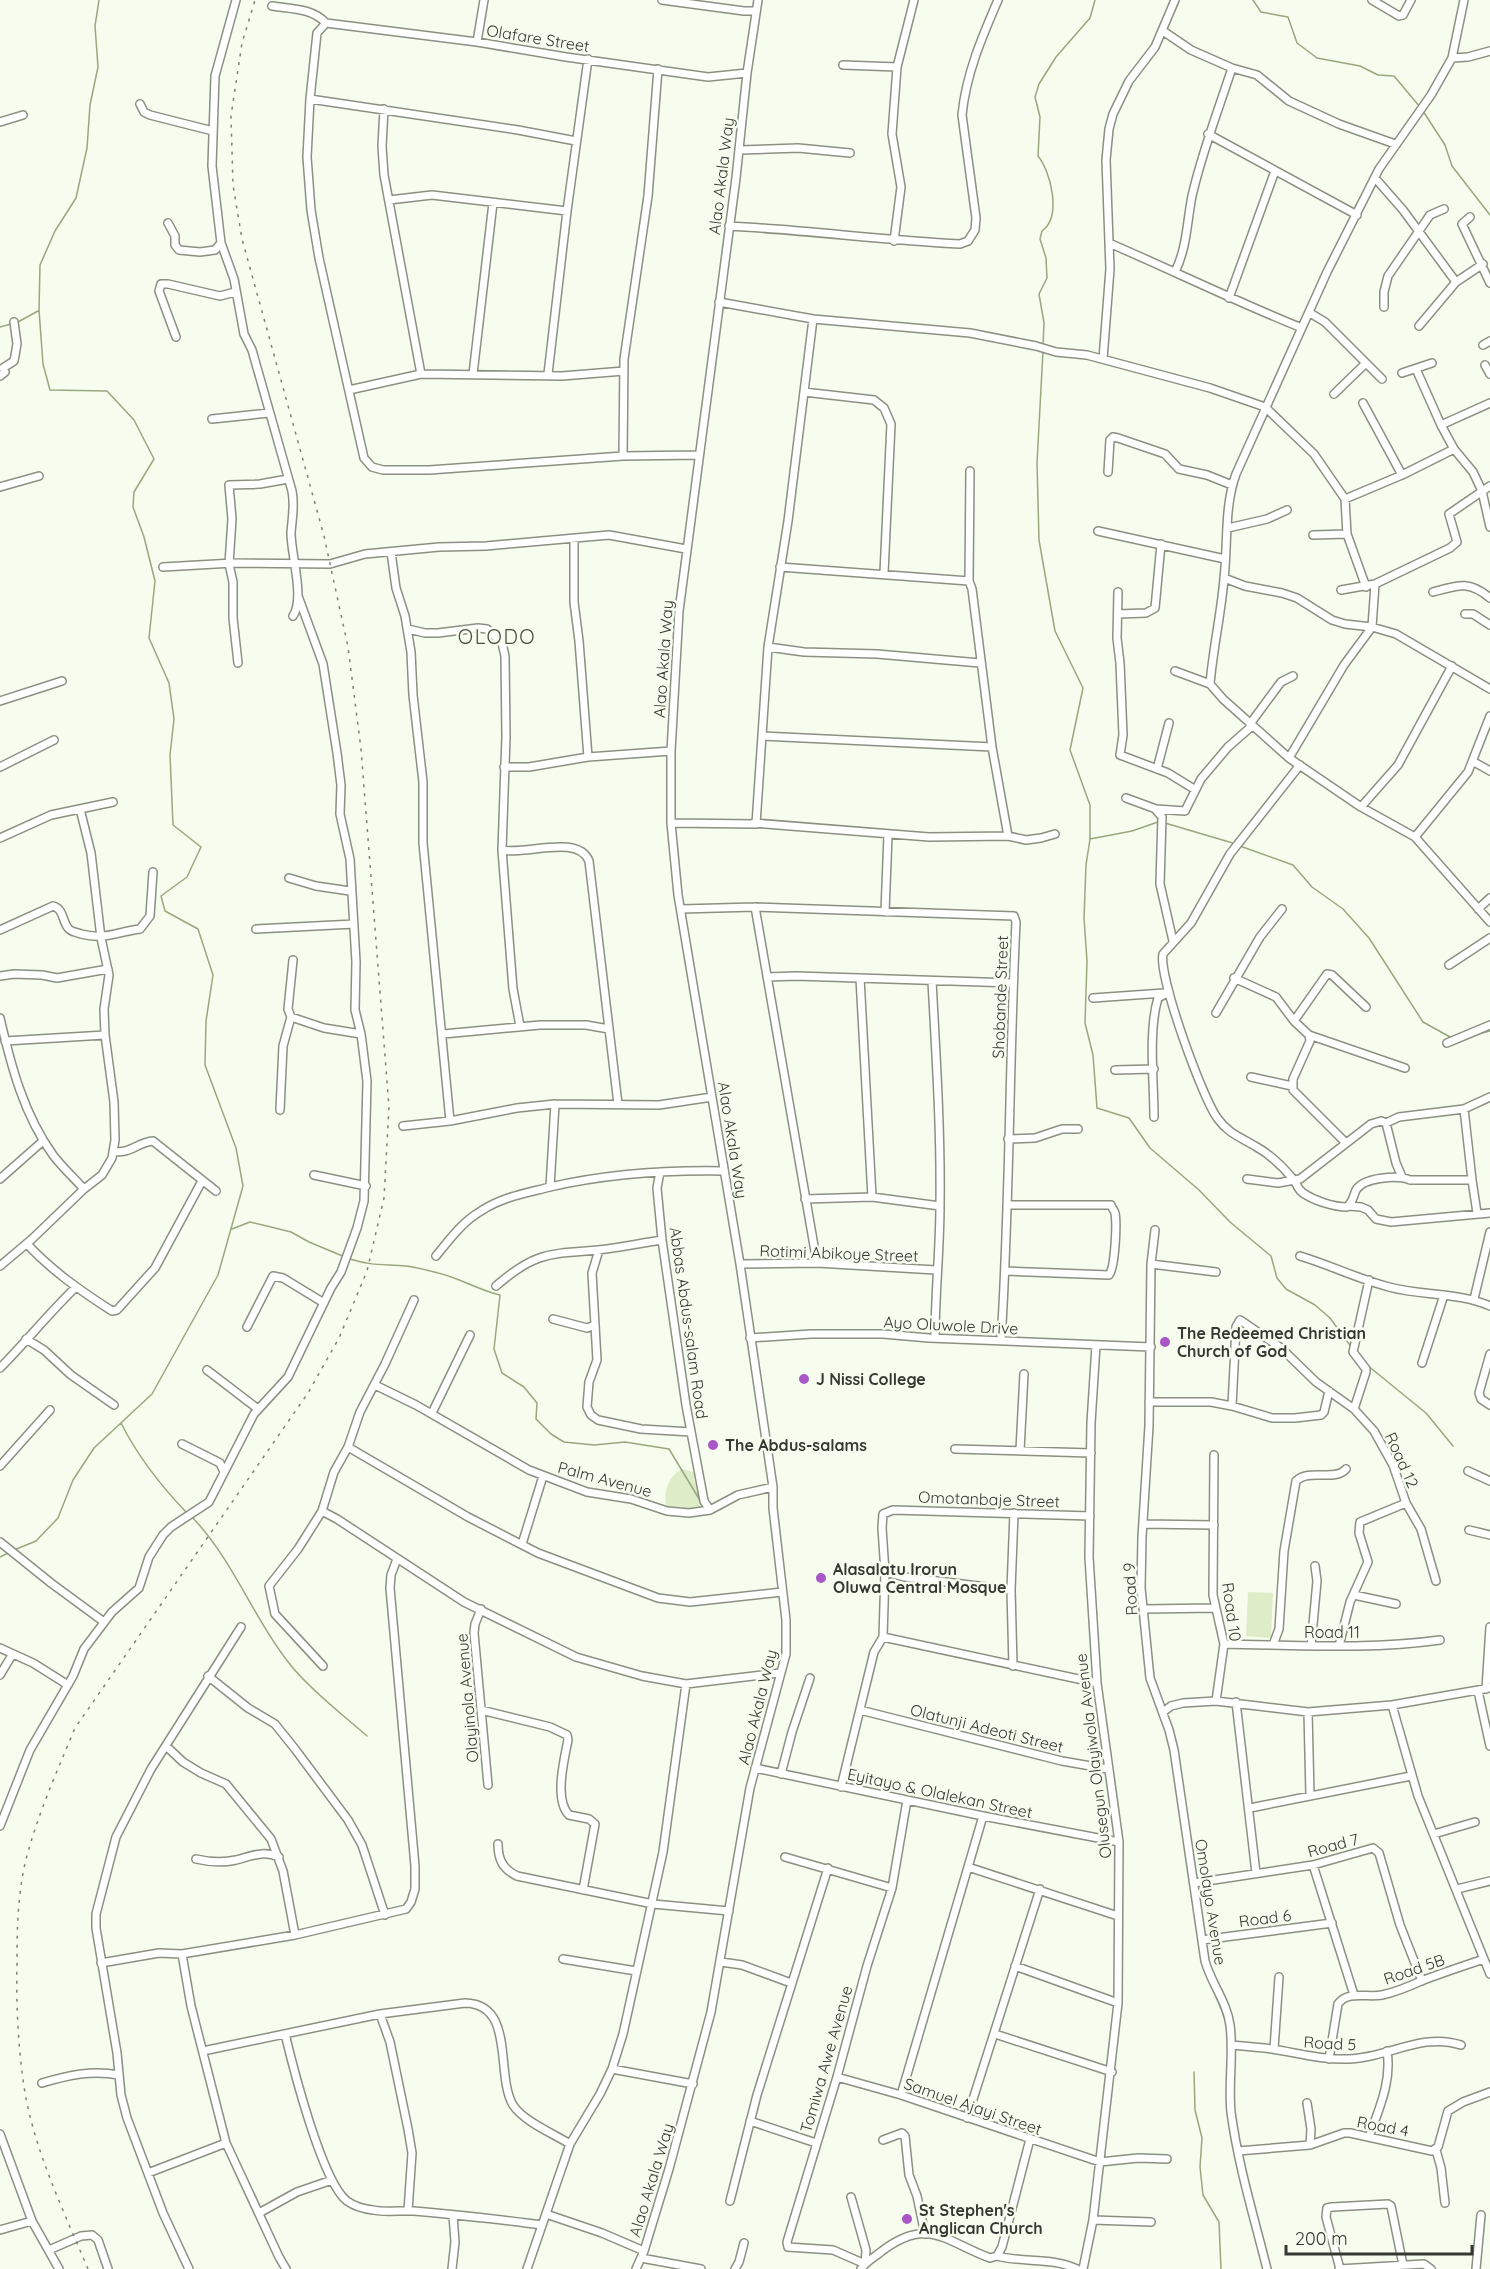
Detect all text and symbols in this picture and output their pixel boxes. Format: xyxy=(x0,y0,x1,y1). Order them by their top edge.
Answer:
street label: Olafare Street xyxy=(485,20,591,56)
street label: Alao Akala Way xyxy=(704,116,738,236)
street label: Alao Akala Way xyxy=(649,599,677,719)
district label: OLODO xyxy=(458,624,536,649)
street label: Shobande Street xyxy=(988,935,1012,1059)
street label: Alao Akala Way xyxy=(714,1080,752,1200)
street label: Abbas Abdus-salam Road xyxy=(666,1226,712,1420)
street label: Rotimi Abikoye Street xyxy=(759,1240,919,1266)
street label: Ayo Oluwole Drive xyxy=(883,1311,1019,1339)
place label: The Redeemed Christian Church of God xyxy=(1177,1323,1366,1361)
marker: The Redeemed Christian Church of God xyxy=(1158,1335,1172,1349)
place label: J Nissi College xyxy=(816,1369,926,1389)
marker: J Nissi College xyxy=(797,1372,811,1386)
street label: Road 12 xyxy=(1381,1429,1423,1491)
place label: The Abdus-salams xyxy=(725,1435,867,1455)
marker: The Abdus-salams xyxy=(706,1438,720,1452)
street label: Palm Avenue xyxy=(556,1457,654,1501)
street label: Omotanbaje Street xyxy=(918,1487,1060,1511)
place label: Alasalatu Irorun Oluwa Central Mosque xyxy=(833,1559,1007,1597)
street label: Road 9 xyxy=(1119,1562,1141,1616)
marker: Alasalatu Irorun Oluwa Central Mosque xyxy=(814,1571,828,1585)
street label: Road 10 xyxy=(1218,1581,1246,1643)
street label: Road 11 xyxy=(1304,1622,1360,1642)
street label: Olayinola Avenue xyxy=(451,1633,483,1763)
street label: Alao Akala Way xyxy=(733,1647,781,1767)
street label: Olusegun Olayiwola Avenue xyxy=(1071,1652,1115,1860)
street label: Olatunji Adeoti Street xyxy=(908,1699,1066,1757)
street label: Eyitayo & Olalekan Street xyxy=(846,1764,1034,1822)
street label: Road 7 xyxy=(1305,1829,1361,1861)
street label: Omolayo Avenue xyxy=(1191,1837,1231,1967)
street label: Road 6 xyxy=(1238,1905,1293,1931)
street label: Road 5B xyxy=(1381,1949,1447,1989)
street label: Tomiwa Awe Avenue xyxy=(795,1983,857,2135)
street label: Road 5 xyxy=(1303,2032,1357,2054)
street label: Samuel Ajayi Street xyxy=(901,2073,1045,2139)
street label: Road 4 xyxy=(1355,2111,1411,2141)
street label: Alao Akala Way xyxy=(624,2121,678,2239)
place label: St Stephen's Anglican Church xyxy=(919,2200,1043,2238)
marker: St Stephen's Anglican Church xyxy=(900,2212,914,2226)
scale bar xyxy=(1286,2218,1472,2256)
text: 200 m xyxy=(1295,2227,1348,2250)

